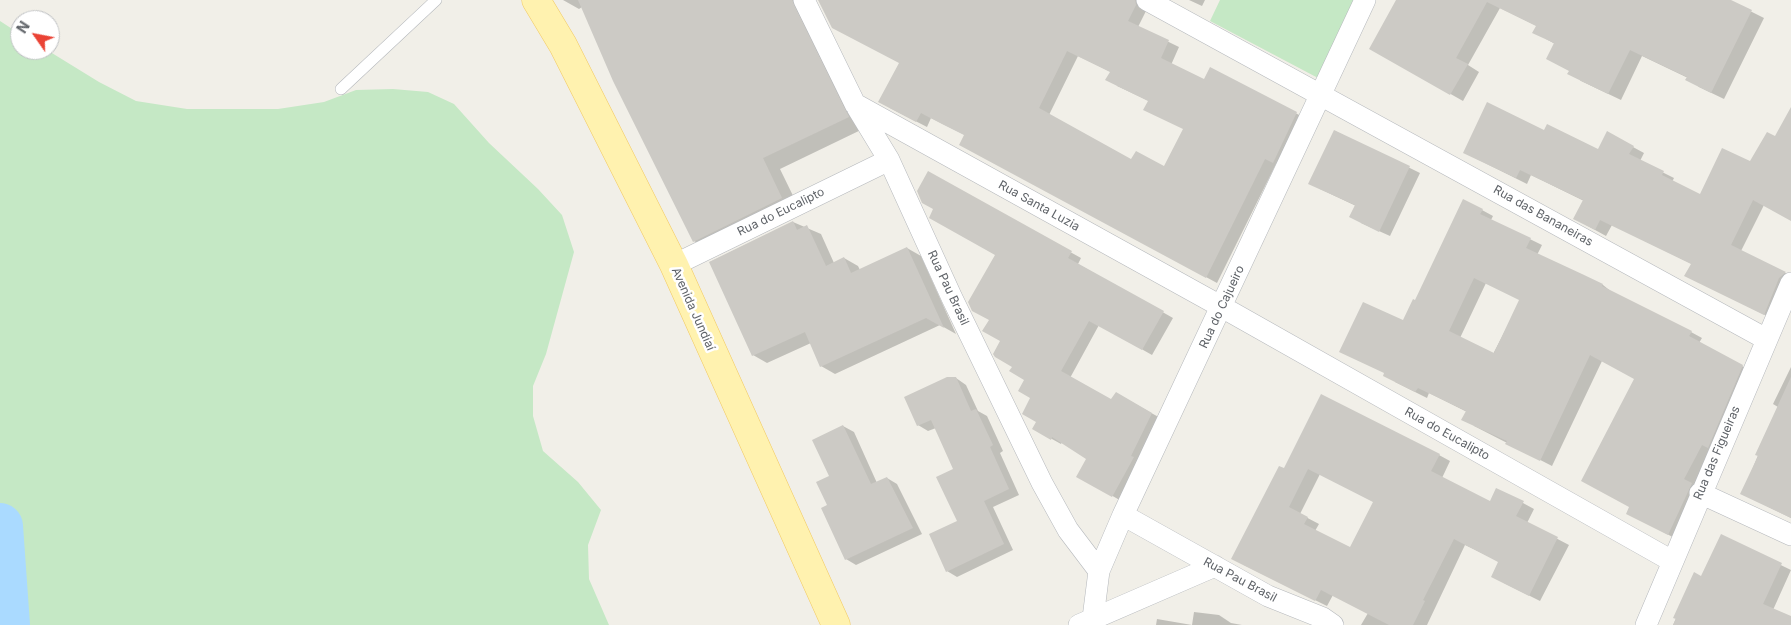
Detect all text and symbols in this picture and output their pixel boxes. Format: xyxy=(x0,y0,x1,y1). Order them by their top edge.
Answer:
north arrow xyxy=(10,10,60,60)
text: N xyxy=(13,18,33,36)
street label: Rua Santa Luzia xyxy=(996,178,1082,234)
street label: Rua das Bananeiras xyxy=(1491,183,1595,249)
street label: Rua do Eucalipto xyxy=(735,185,827,239)
street label: Rua Pau Brasil xyxy=(924,248,972,328)
street label: Rua do Cajueiro xyxy=(1197,263,1247,351)
street label: Avenida Jundiaí xyxy=(668,265,718,353)
street label: Rua das Figueiras xyxy=(1691,404,1743,502)
street label: Rua do Eucalipto xyxy=(1402,405,1492,463)
street label: Rua Pau Brasil xyxy=(1201,555,1279,605)

